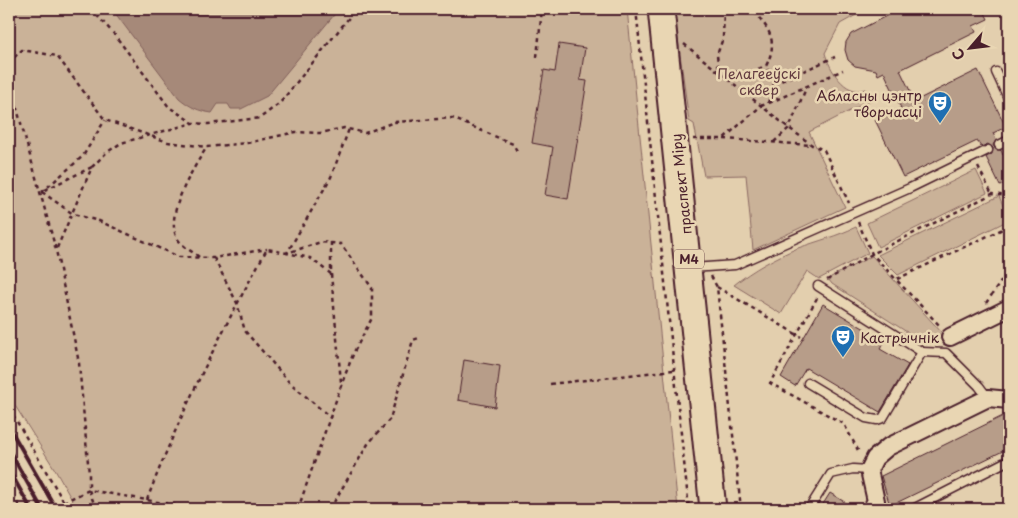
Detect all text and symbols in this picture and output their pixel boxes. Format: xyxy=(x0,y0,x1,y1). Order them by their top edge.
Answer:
north arrow xyxy=(946,22,996,72)
text: С xyxy=(946,45,970,64)
park label: Пелагееўскі сквер xyxy=(717,63,801,100)
place label: Абласны цэнтр творчасці xyxy=(816,85,922,122)
theatre icon: Абласны цэнтр творчасці xyxy=(927,90,953,124)
street label: праспект Міру xyxy=(665,133,697,235)
road number: М4 xyxy=(674,250,704,268)
theatre icon: Кастрычнік xyxy=(830,324,856,358)
place label: Кастрычнік xyxy=(860,327,940,348)

